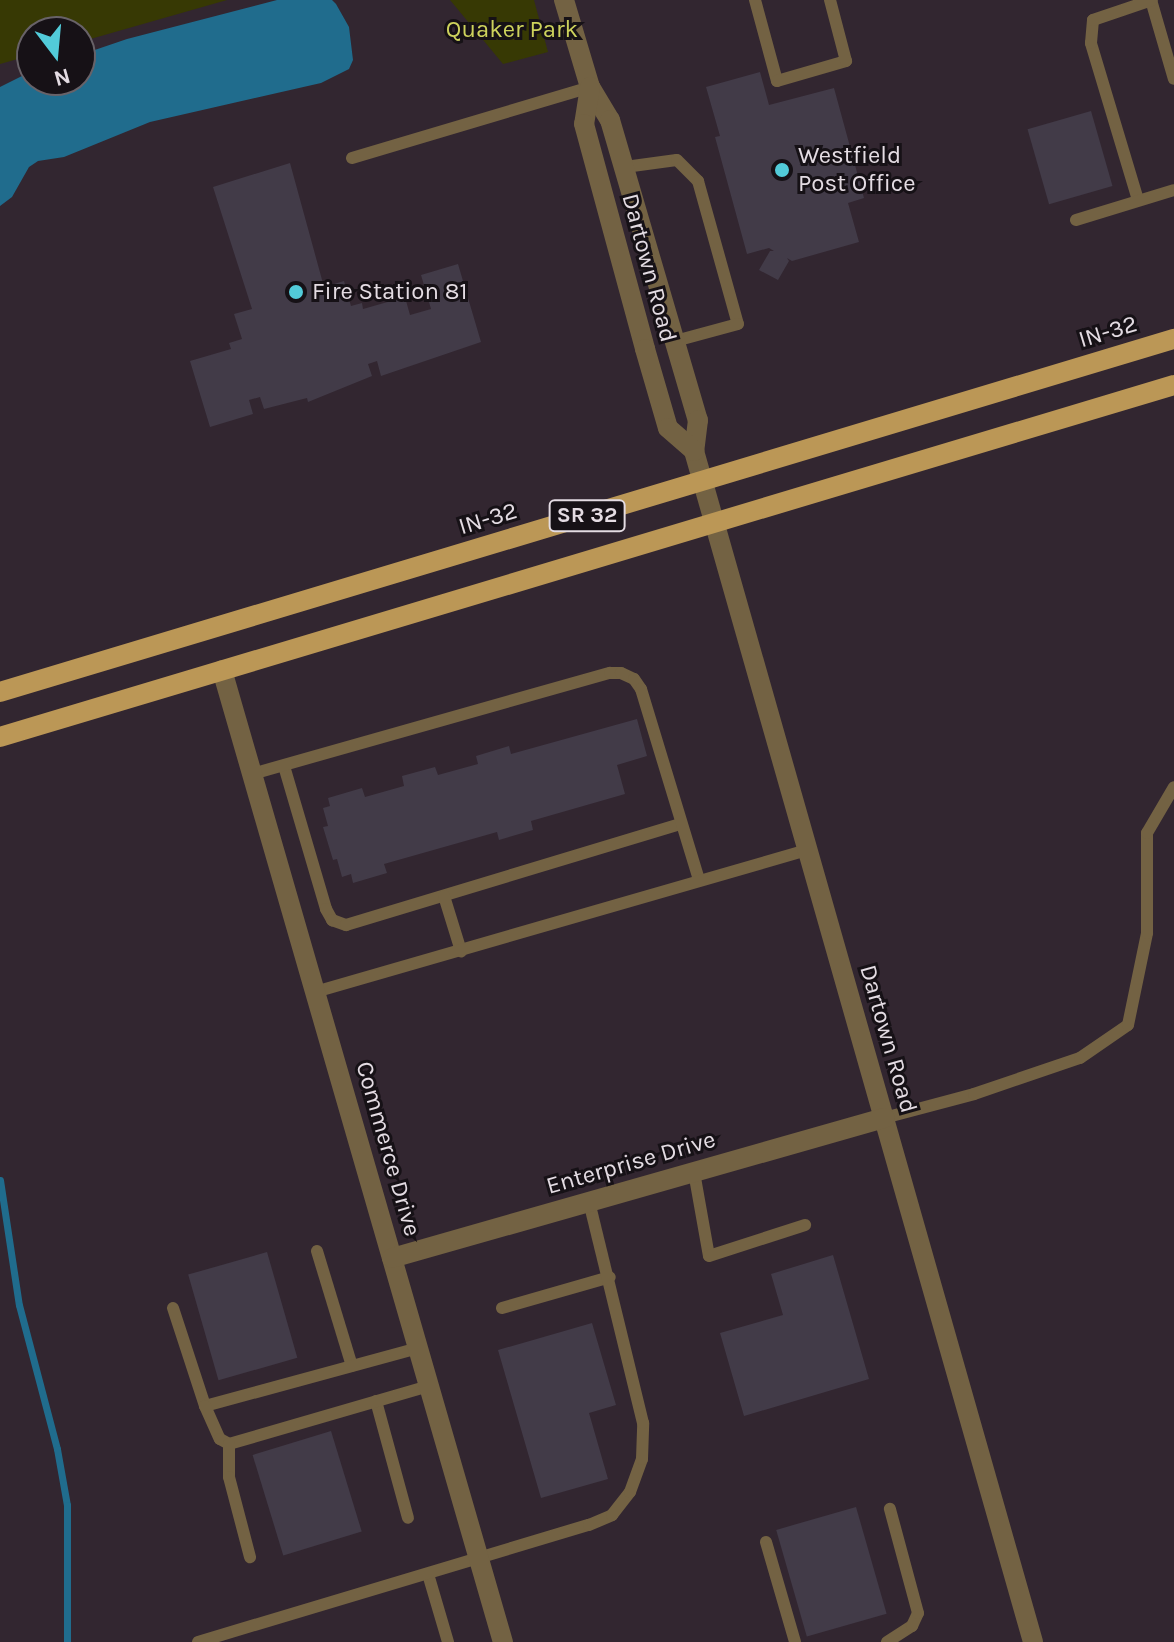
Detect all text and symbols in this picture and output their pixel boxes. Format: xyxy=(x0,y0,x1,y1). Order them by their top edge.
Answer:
north arrow xyxy=(16,16,96,96)
park label: Quaker Park xyxy=(446,16,578,44)
text: N xyxy=(51,62,73,92)
place label: Westfield Post Office xyxy=(798,142,916,198)
marker: Westfield Post Office xyxy=(773,161,791,179)
street label: Dartown Road xyxy=(615,191,683,345)
place label: Fire Station 81 xyxy=(312,278,467,306)
marker: Fire Station 81 xyxy=(287,283,305,301)
street label: IN-32 xyxy=(1075,310,1141,354)
street label: IN-32 xyxy=(455,497,521,541)
road number: SR 32 xyxy=(547,498,627,534)
street label: Dartown Road xyxy=(853,962,923,1116)
street label: Commerce Drive xyxy=(349,1058,427,1240)
street label: Enterprise Drive xyxy=(543,1125,719,1201)

